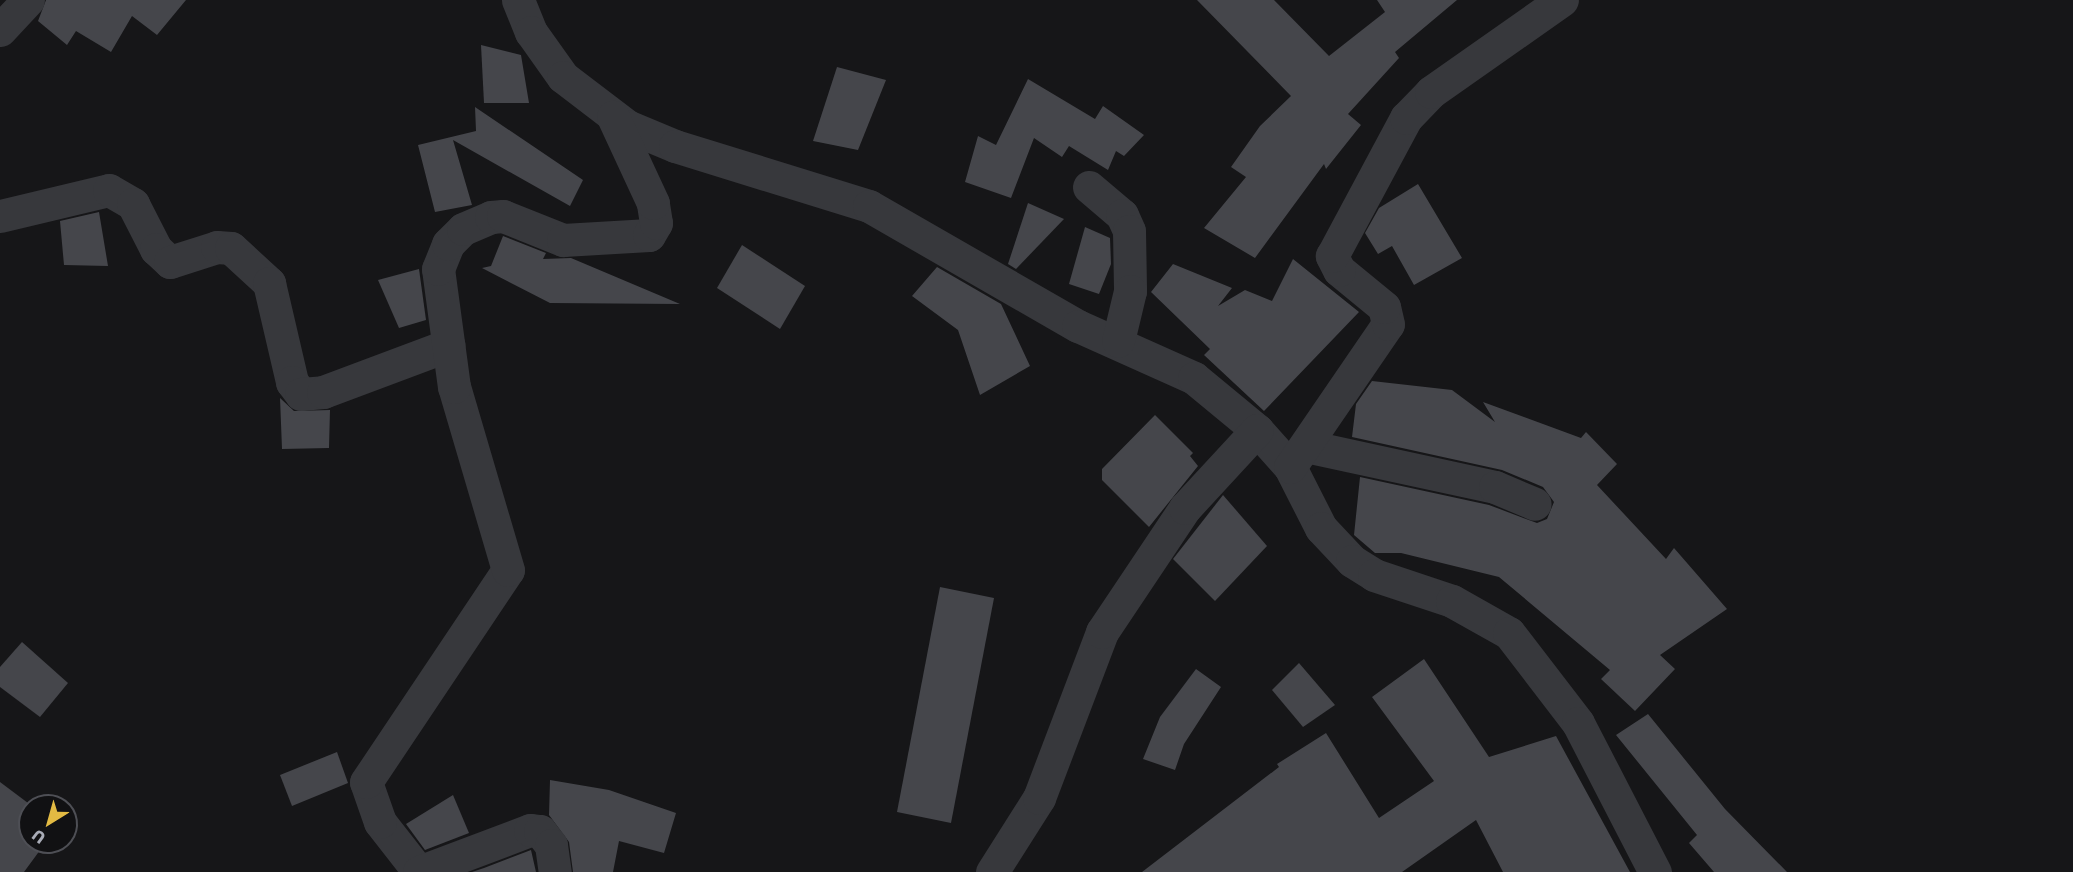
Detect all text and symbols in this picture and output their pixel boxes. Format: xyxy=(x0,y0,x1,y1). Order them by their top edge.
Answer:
north arrow xyxy=(18,794,78,854)
text: U xyxy=(28,825,49,848)

